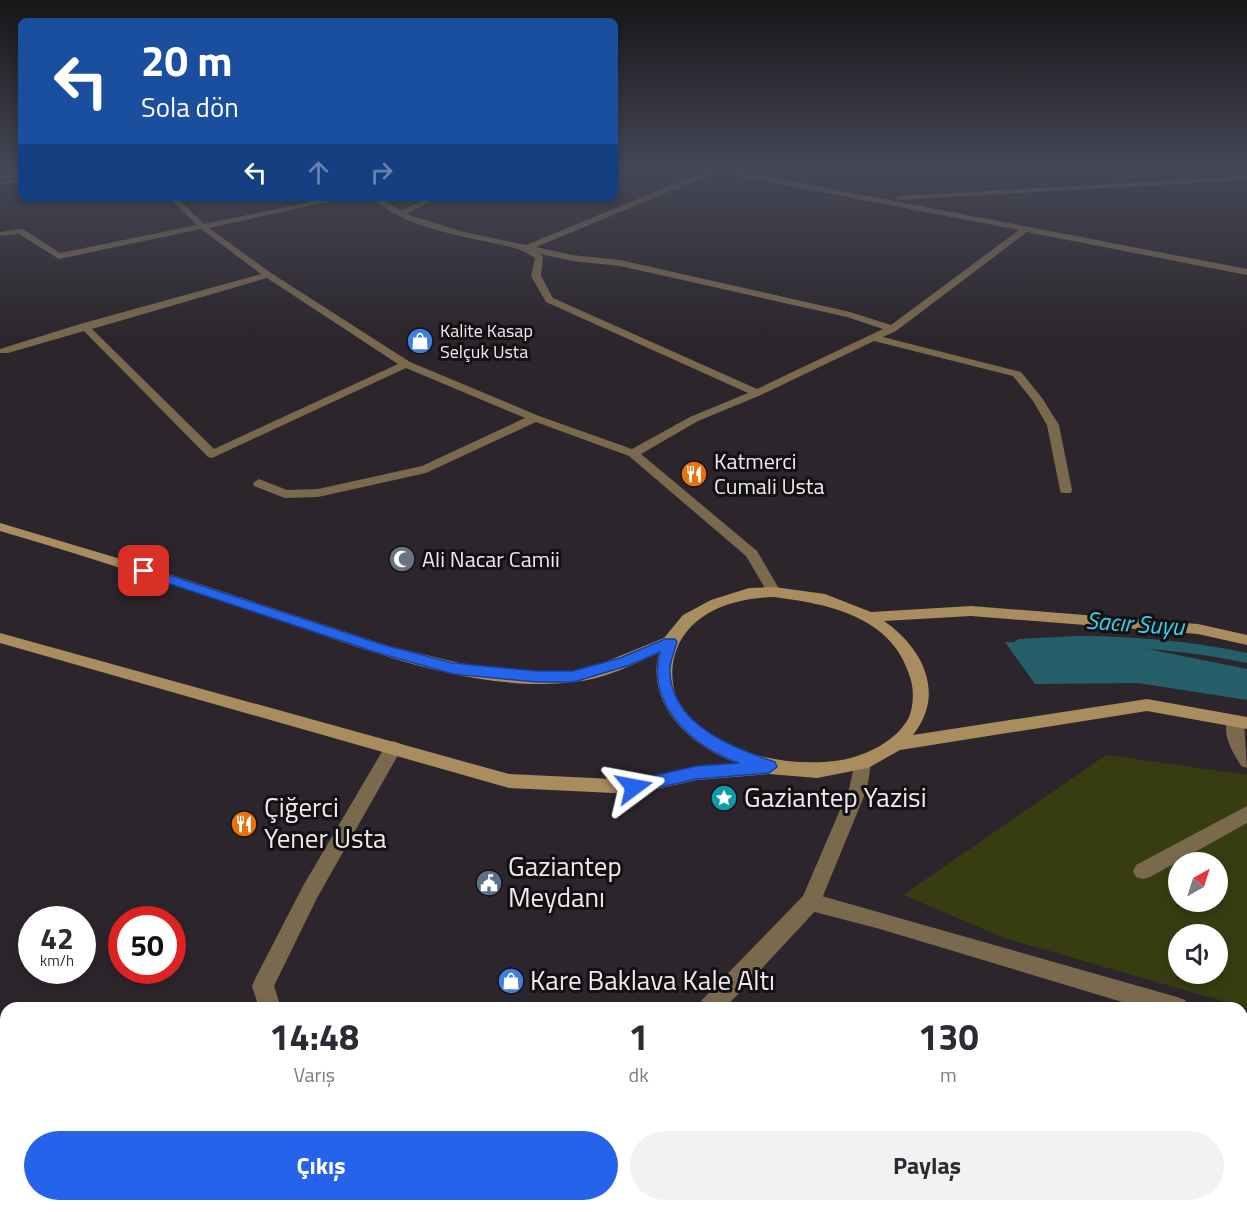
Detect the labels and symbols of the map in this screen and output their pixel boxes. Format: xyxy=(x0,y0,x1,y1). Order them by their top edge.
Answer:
place label: Kalite Kasap Selçuk Usta xyxy=(440,317,533,365)
shop icon: Kalite Kasap Selçuk Usta xyxy=(405,326,435,356)
place label: Katmerci Cumali Usta xyxy=(714,444,825,503)
restaurant icon: Katmerci Cumali Usta xyxy=(679,459,709,489)
place label: Ali Nacar Camii xyxy=(422,542,560,576)
mosque icon: Ali Nacar Camii xyxy=(387,544,417,574)
pin xyxy=(118,545,169,596)
water label: Sacır Suyu xyxy=(1085,602,1187,645)
position arrow xyxy=(602,755,666,819)
place label: Gaziantep Yazisi xyxy=(744,776,927,817)
place icon: Gaziantep Yazisi xyxy=(709,783,739,813)
place label: Çiğerci Yener Usta xyxy=(264,786,387,858)
restaurant icon: Çiğerci Yener Usta xyxy=(229,809,259,839)
place label: Gaziantep Meydanı xyxy=(508,845,622,917)
north arrow xyxy=(1168,852,1228,912)
public building icon: Gaziantep Meydanı xyxy=(474,868,504,898)
speed limit sign: 50 xyxy=(108,906,186,984)
place label: Kare Baklava Kale Altı xyxy=(530,959,775,1000)
shop icon: Kare Baklava Kale Altı xyxy=(496,966,526,996)

